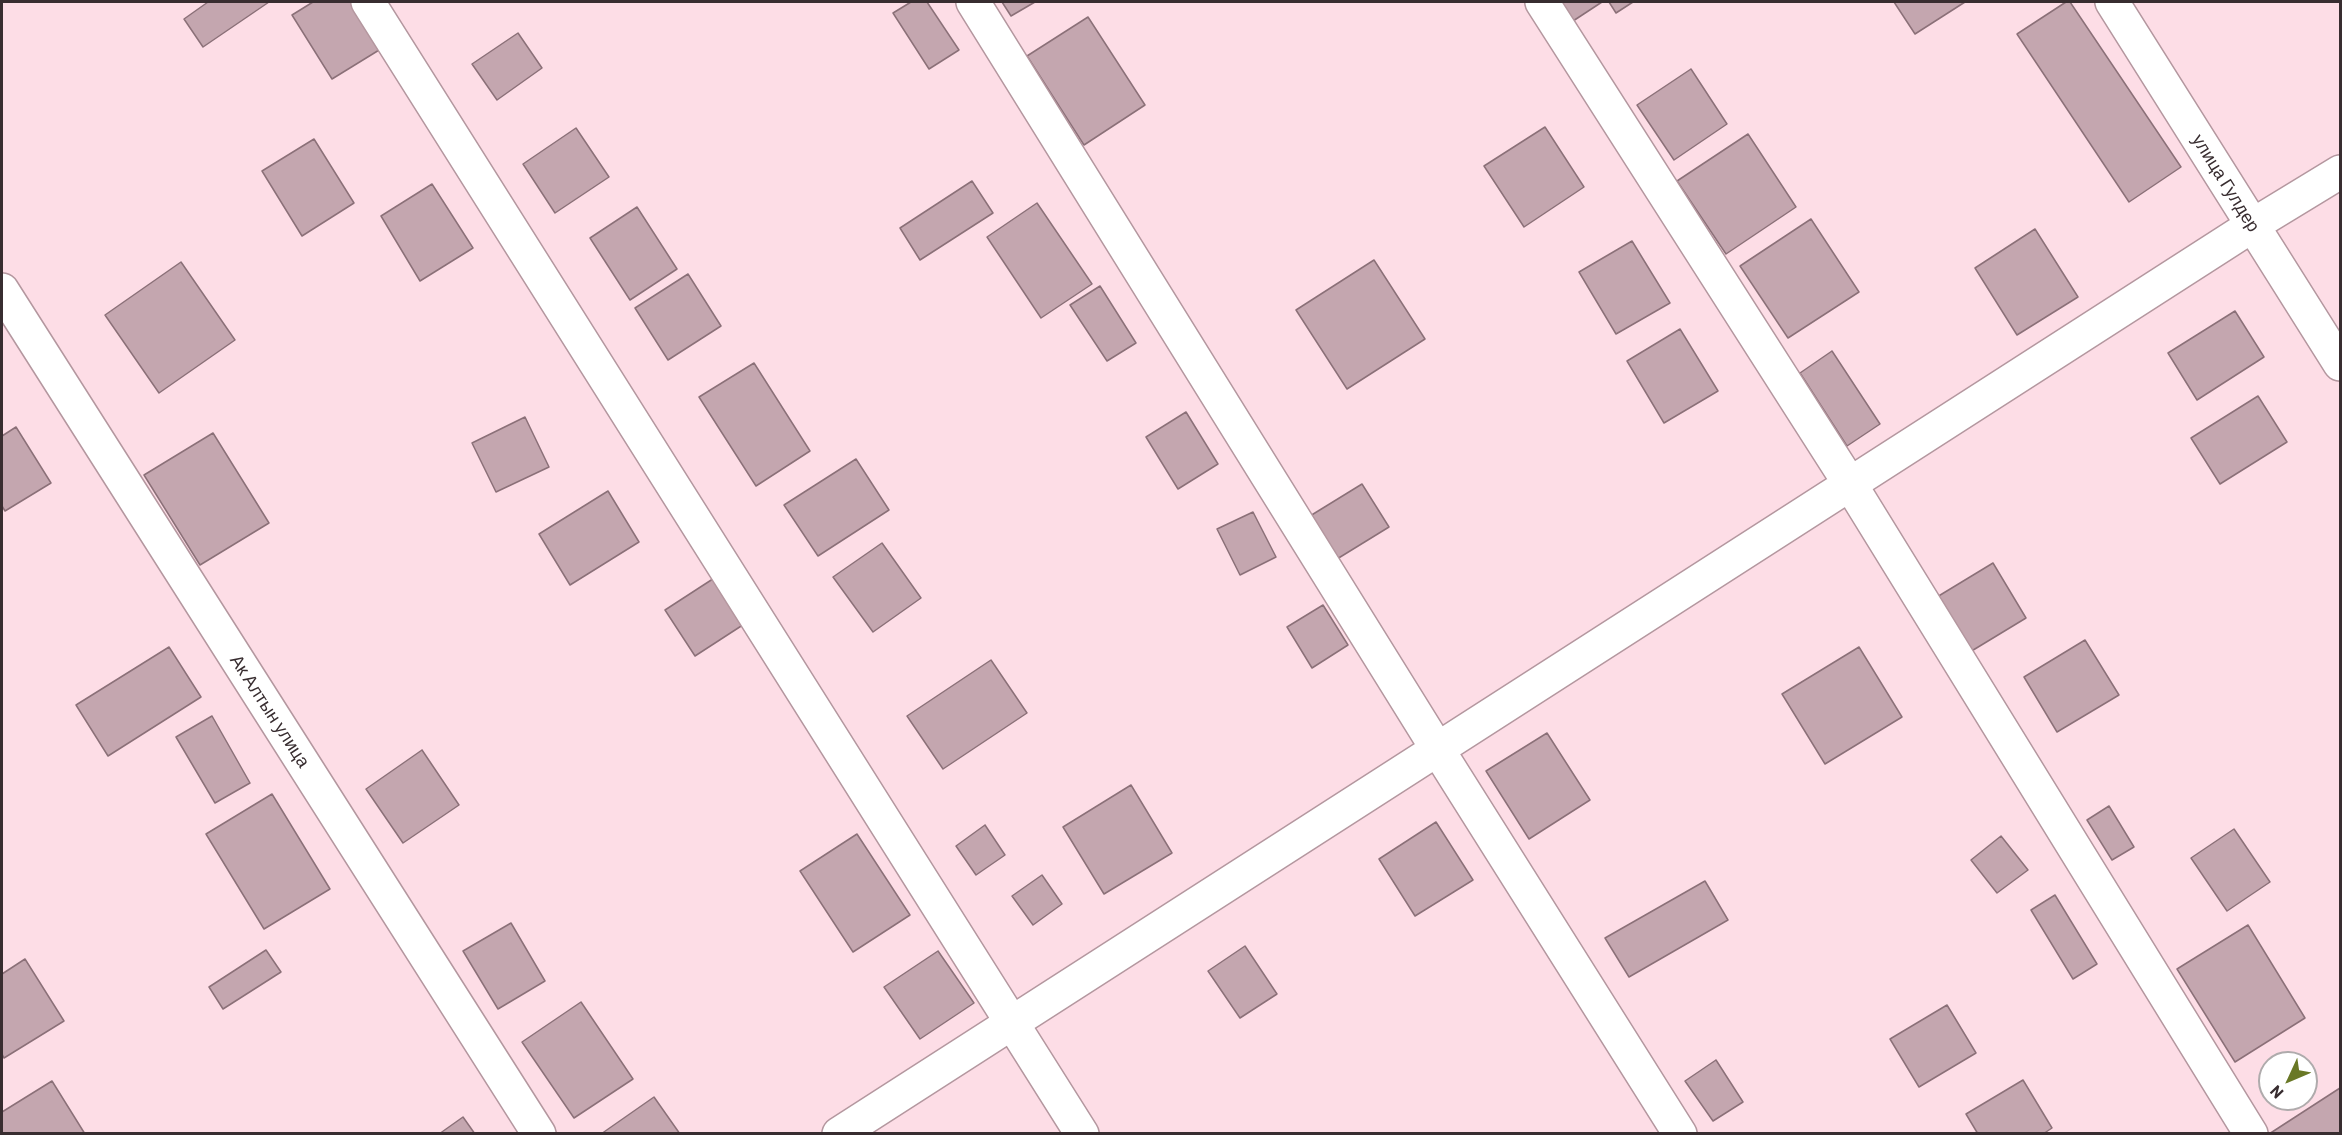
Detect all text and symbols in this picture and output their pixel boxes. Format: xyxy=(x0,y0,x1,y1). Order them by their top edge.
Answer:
street label: улица Гулдер xyxy=(2187,130,2265,236)
street label: Ак Алтын улица xyxy=(225,651,315,771)
north arrow xyxy=(2258,1051,2318,1111)
text: N xyxy=(2266,1082,2287,1103)

